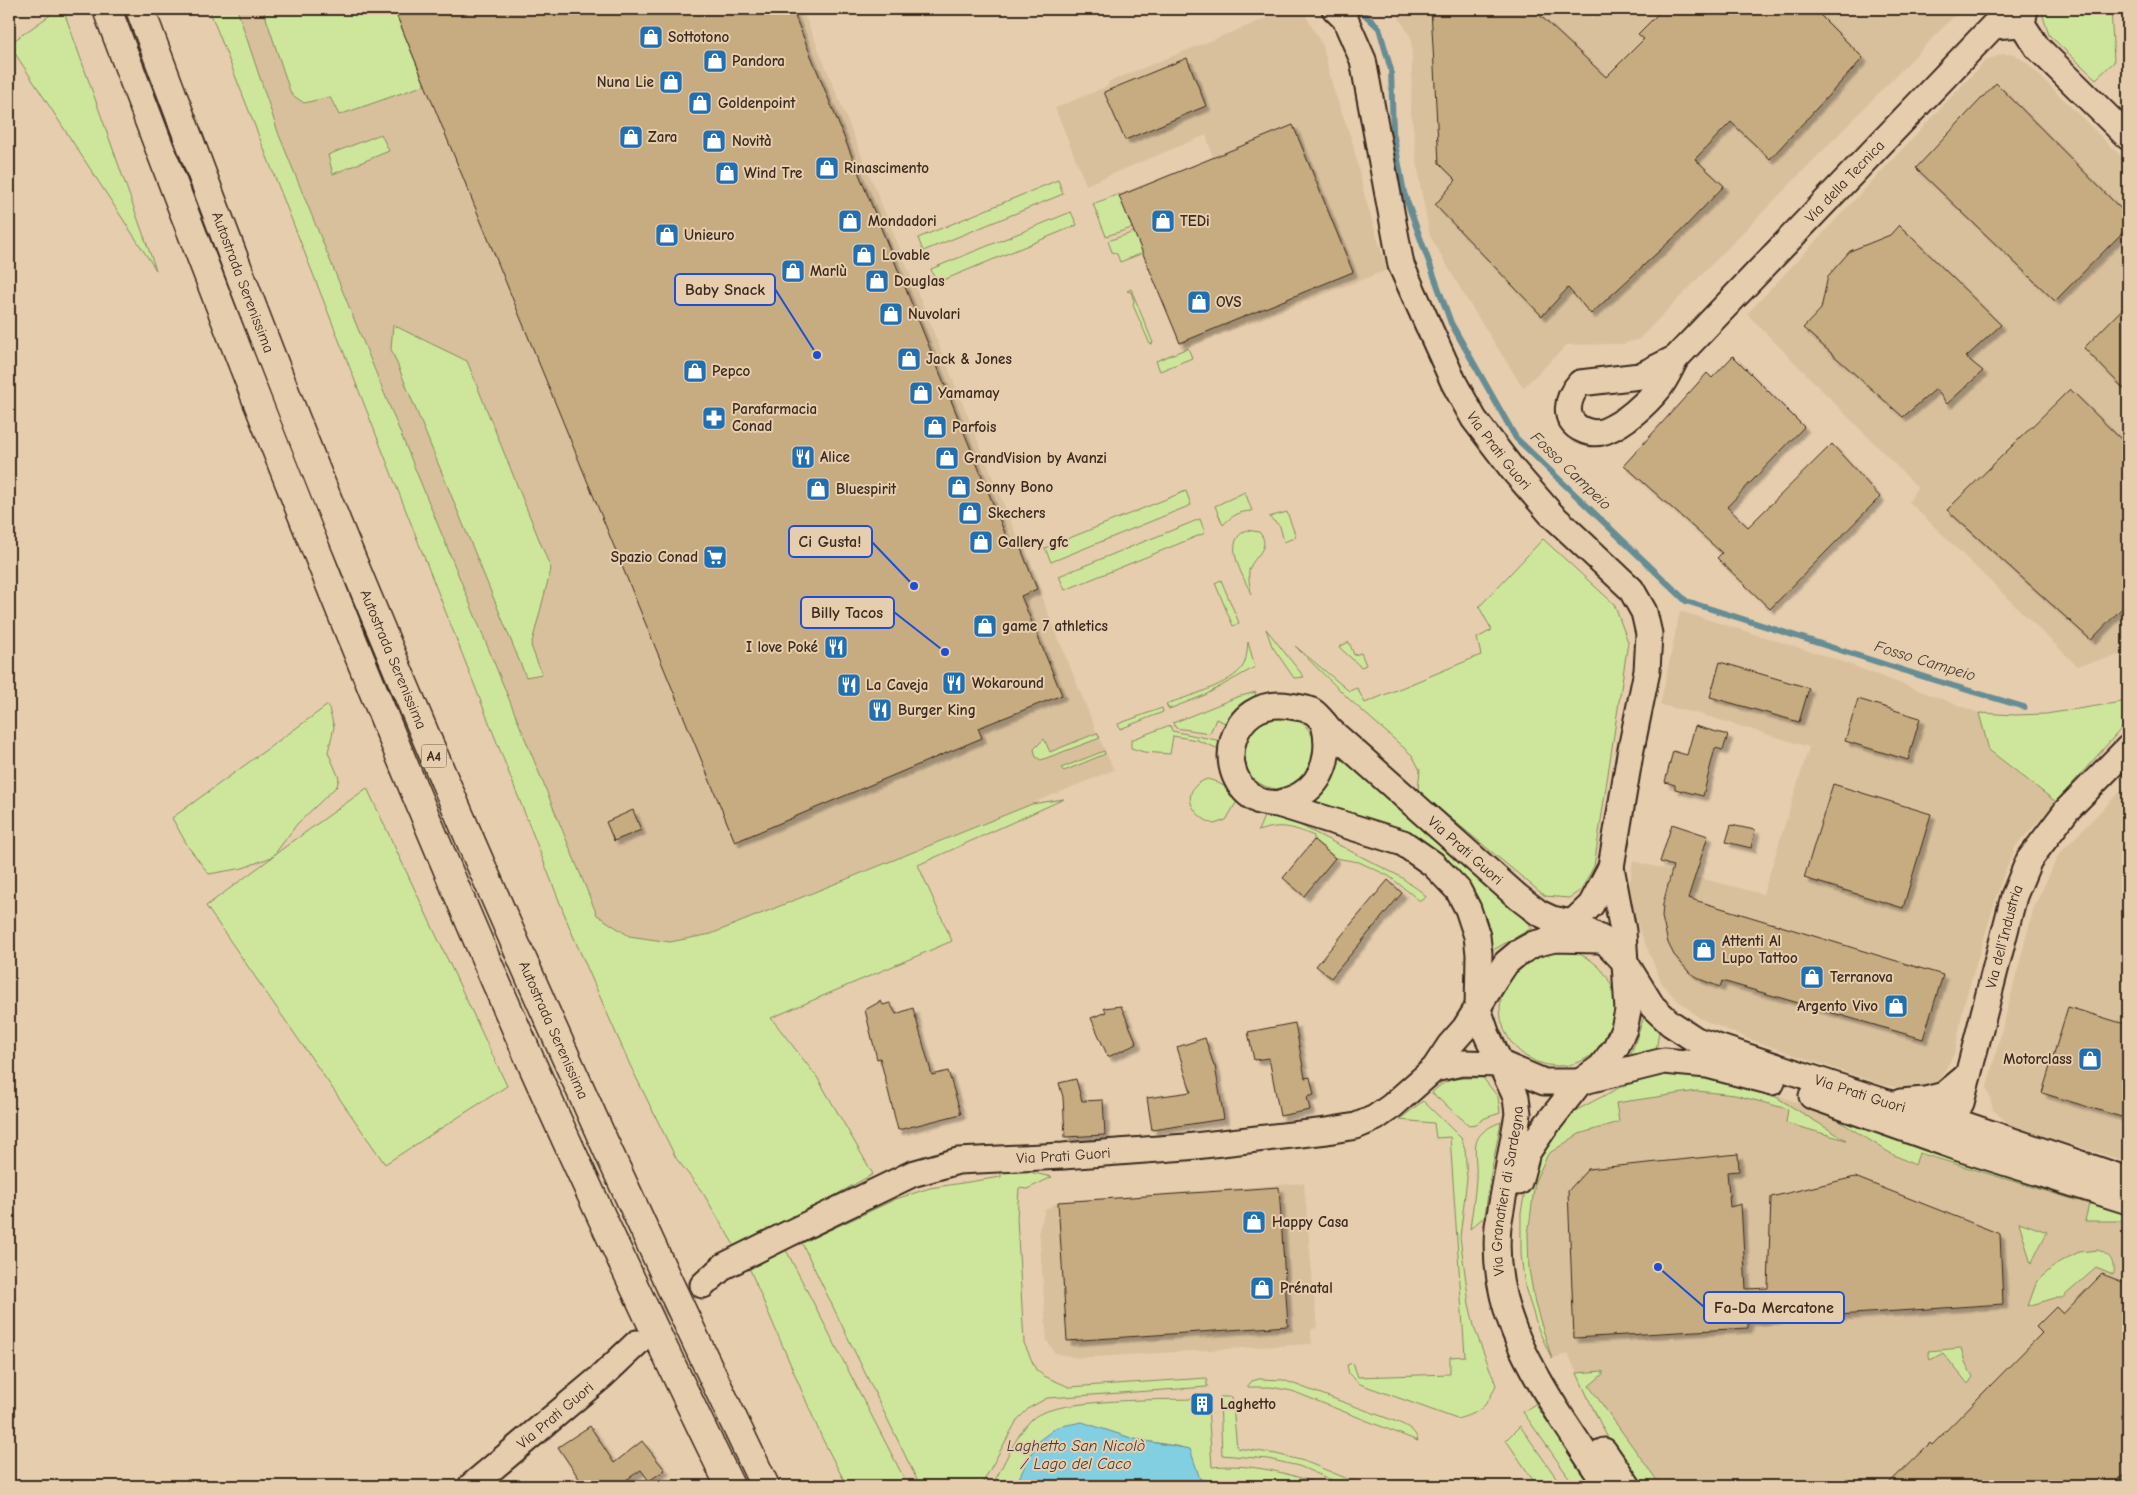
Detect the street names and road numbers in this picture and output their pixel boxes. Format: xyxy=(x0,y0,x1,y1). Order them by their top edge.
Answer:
street label: Via della Tecnica xyxy=(1801,136,1888,226)
street label: Autostrada Serenissima xyxy=(208,209,278,355)
street label: Via Prati Guori xyxy=(1463,408,1535,493)
street label: Autostrada Serenissima xyxy=(356,587,431,732)
road number: A4 xyxy=(422,744,446,768)
street label: Via Prati Guori xyxy=(1424,812,1507,889)
street label: Via dell'Industria xyxy=(1982,882,2027,991)
street label: Autostrada Serenissima xyxy=(515,958,592,1102)
street label: Via Prati Guori xyxy=(1812,1071,1907,1116)
street label: Via Granatieri di Sardegna xyxy=(1488,1105,1527,1277)
street label: Via Prati Guori xyxy=(1016,1144,1111,1167)
street label: Via Prati Guori xyxy=(513,1378,597,1453)

